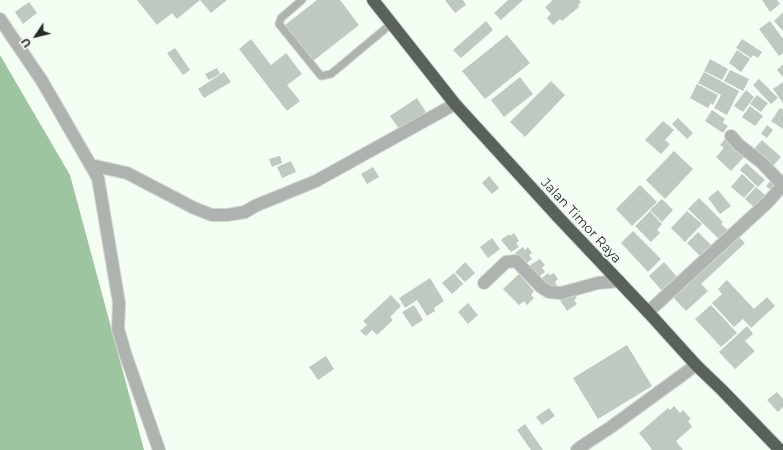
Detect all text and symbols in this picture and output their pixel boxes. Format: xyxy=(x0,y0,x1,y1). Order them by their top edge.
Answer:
north arrow xyxy=(16,16,56,56)
text: U xyxy=(18,35,34,50)
street label: Jalan Timor Raya xyxy=(538,175,624,267)

